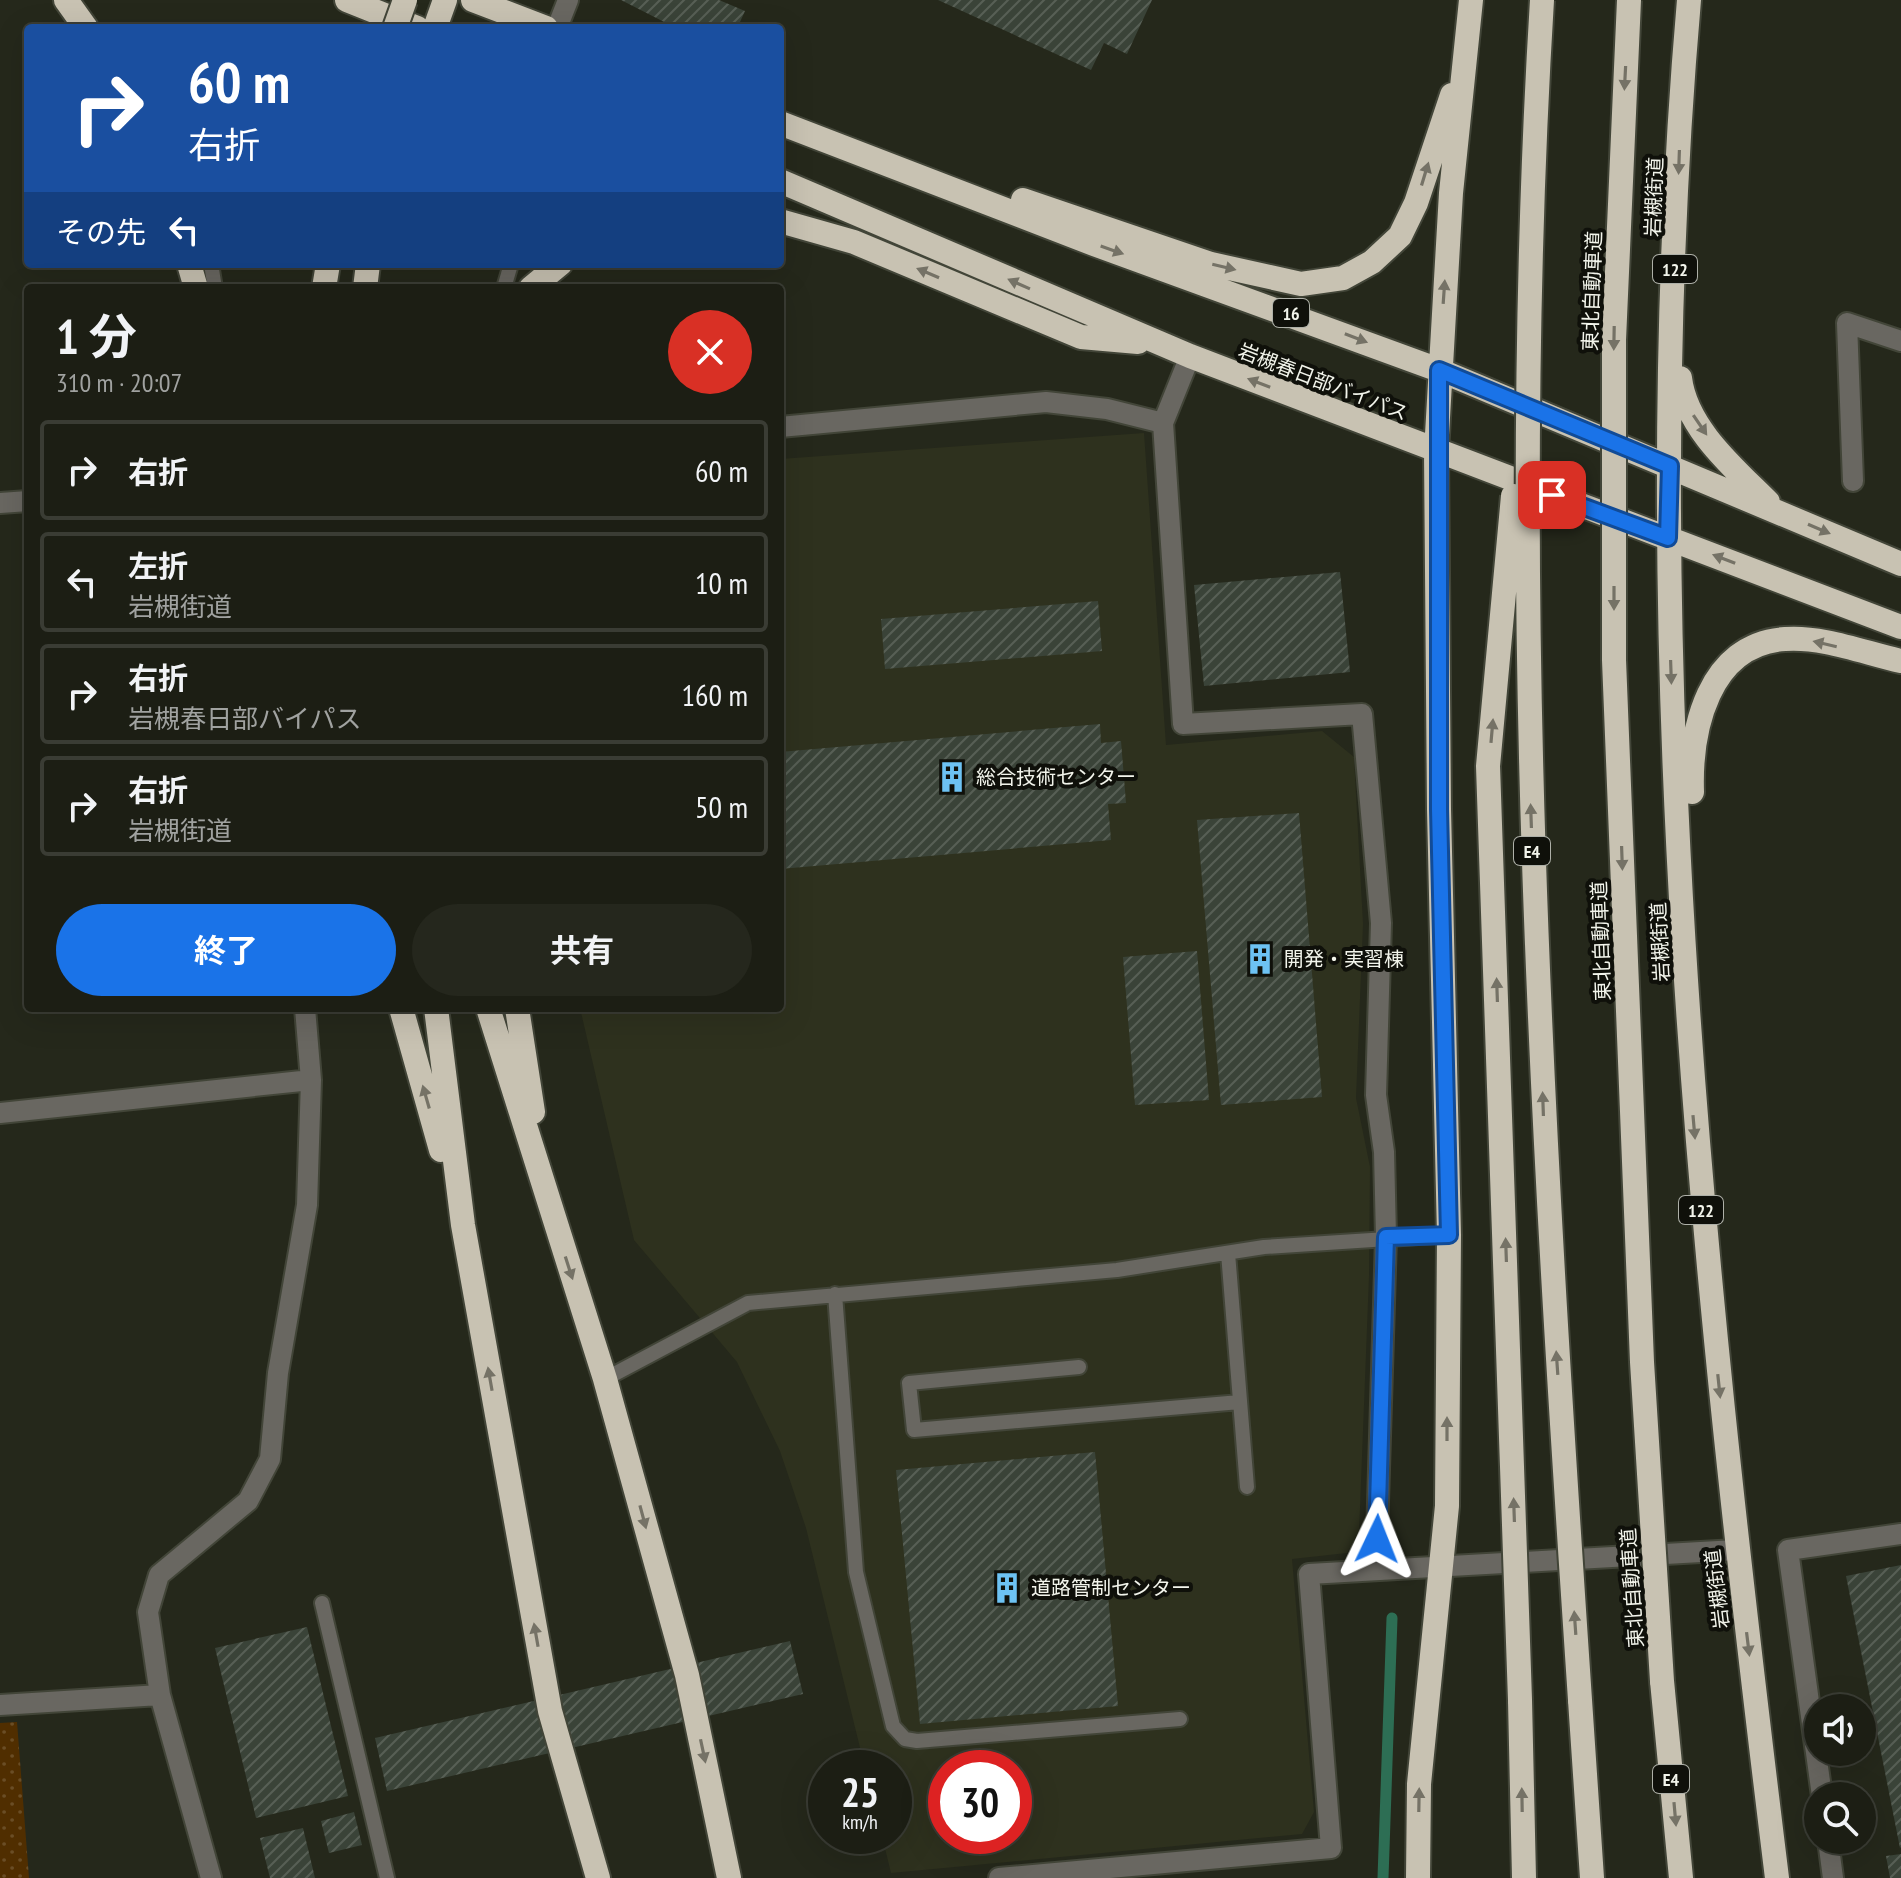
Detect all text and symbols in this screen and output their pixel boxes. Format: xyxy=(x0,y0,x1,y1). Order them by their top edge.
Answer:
text: 60 m xyxy=(188,46,290,118)
icon: right xyxy=(56,56,160,160)
one-way arrow xyxy=(1619,66,1632,91)
text: 右折 xyxy=(188,121,260,168)
one-way arrow xyxy=(1672,150,1685,175)
street label: 岩槻街道 xyxy=(1640,157,1668,237)
one-way arrow xyxy=(1419,161,1432,185)
icon: left xyxy=(162,208,206,252)
text: その先 xyxy=(56,212,146,251)
street label: 東北自動車道 xyxy=(1577,231,1607,351)
one-way arrow xyxy=(1100,245,1124,257)
road number: 122 xyxy=(1653,255,1697,283)
one-way arrow xyxy=(1211,261,1236,274)
one-way arrow xyxy=(916,267,939,280)
one-way arrow xyxy=(1007,277,1031,291)
one-way arrow xyxy=(1438,279,1451,304)
road number: 16 xyxy=(1273,299,1309,327)
text: 1 分 xyxy=(56,305,137,367)
button: close xyxy=(668,310,752,394)
one-way arrow xyxy=(1608,326,1621,351)
one-way arrow xyxy=(1344,332,1368,345)
street label: 岩槻春日部バイパス xyxy=(1235,338,1411,426)
text: 310 m · 20:07 xyxy=(56,366,182,399)
one-way arrow xyxy=(1247,376,1271,389)
one-way arrow xyxy=(1692,414,1707,435)
icon: right xyxy=(60,448,104,492)
text: 60 m xyxy=(695,451,748,490)
text: 右折 xyxy=(128,452,188,491)
pin xyxy=(1518,461,1586,529)
icon: arrive xyxy=(1530,473,1574,517)
one-way arrow xyxy=(1807,523,1831,536)
text: 左折 xyxy=(128,546,188,585)
one-way arrow xyxy=(1712,552,1736,565)
icon: left xyxy=(60,560,104,604)
text: 10 m xyxy=(695,563,748,602)
one-way arrow xyxy=(1608,586,1620,611)
text: 岩槻街道 xyxy=(128,590,232,623)
one-way arrow xyxy=(1812,637,1837,650)
text: 右折 xyxy=(128,658,188,697)
one-way arrow xyxy=(1665,660,1678,685)
icon: right xyxy=(60,672,104,716)
text: 160 m xyxy=(682,675,748,714)
text: 岩槻春日部バイパス xyxy=(128,702,361,735)
one-way arrow xyxy=(1485,718,1498,743)
building icon: 総合技術センター xyxy=(935,760,969,794)
place label: 総合技術センター xyxy=(976,764,1136,790)
text: 右折 xyxy=(128,770,188,809)
icon: right xyxy=(60,784,104,828)
text: 50 m xyxy=(695,787,748,826)
one-way arrow xyxy=(1524,803,1537,828)
text: 岩槻街道 xyxy=(128,814,232,847)
road number: E4 xyxy=(1514,837,1550,865)
one-way arrow xyxy=(1616,846,1629,871)
street label: 東北自動車道 xyxy=(1586,881,1616,1001)
street label: 岩槻街道 xyxy=(1645,901,1675,983)
button: 終了 xyxy=(56,904,396,996)
button: 共有 xyxy=(412,904,752,996)
building icon: 開発・実習棟 xyxy=(1243,942,1277,976)
place label: 開発・実習棟 xyxy=(1284,946,1404,972)
one-way arrow xyxy=(1490,977,1503,1002)
one-way arrow xyxy=(419,1084,432,1108)
one-way arrow xyxy=(1536,1091,1549,1116)
one-way arrow xyxy=(1688,1115,1701,1140)
road number: 122 xyxy=(1679,1196,1723,1224)
one-way arrow xyxy=(1499,1237,1512,1262)
one-way arrow xyxy=(563,1256,575,1280)
one-way arrow xyxy=(1551,1350,1564,1375)
one-way arrow xyxy=(484,1366,496,1391)
one-way arrow xyxy=(1712,1374,1725,1399)
one-way arrow xyxy=(1441,1416,1454,1441)
position arrow xyxy=(1335,1497,1419,1581)
one-way arrow xyxy=(1507,1497,1520,1522)
one-way arrow xyxy=(638,1504,650,1529)
street label: 東北自動車道 xyxy=(1615,1527,1649,1649)
street label: 岩槻街道 xyxy=(1699,1548,1735,1630)
building icon: 道路管制センター xyxy=(990,1571,1024,1605)
place label: 道路管制センター xyxy=(1031,1575,1191,1601)
one-way arrow xyxy=(1568,1610,1581,1635)
one-way arrow xyxy=(529,1622,541,1647)
one-way arrow xyxy=(1742,1632,1755,1657)
map controls xyxy=(1804,1694,1876,1854)
button: sound xyxy=(1804,1694,1876,1766)
one-way arrow xyxy=(697,1739,710,1764)
speed limit sign: 30 xyxy=(928,1750,1032,1854)
road number: E4 xyxy=(1653,1765,1689,1793)
text: 25 xyxy=(841,1766,879,1818)
button: search xyxy=(1804,1782,1876,1854)
one-way arrow xyxy=(1413,1787,1425,1812)
one-way arrow xyxy=(1516,1787,1528,1812)
one-way arrow xyxy=(1668,1802,1681,1827)
text: km/h xyxy=(842,1809,878,1835)

